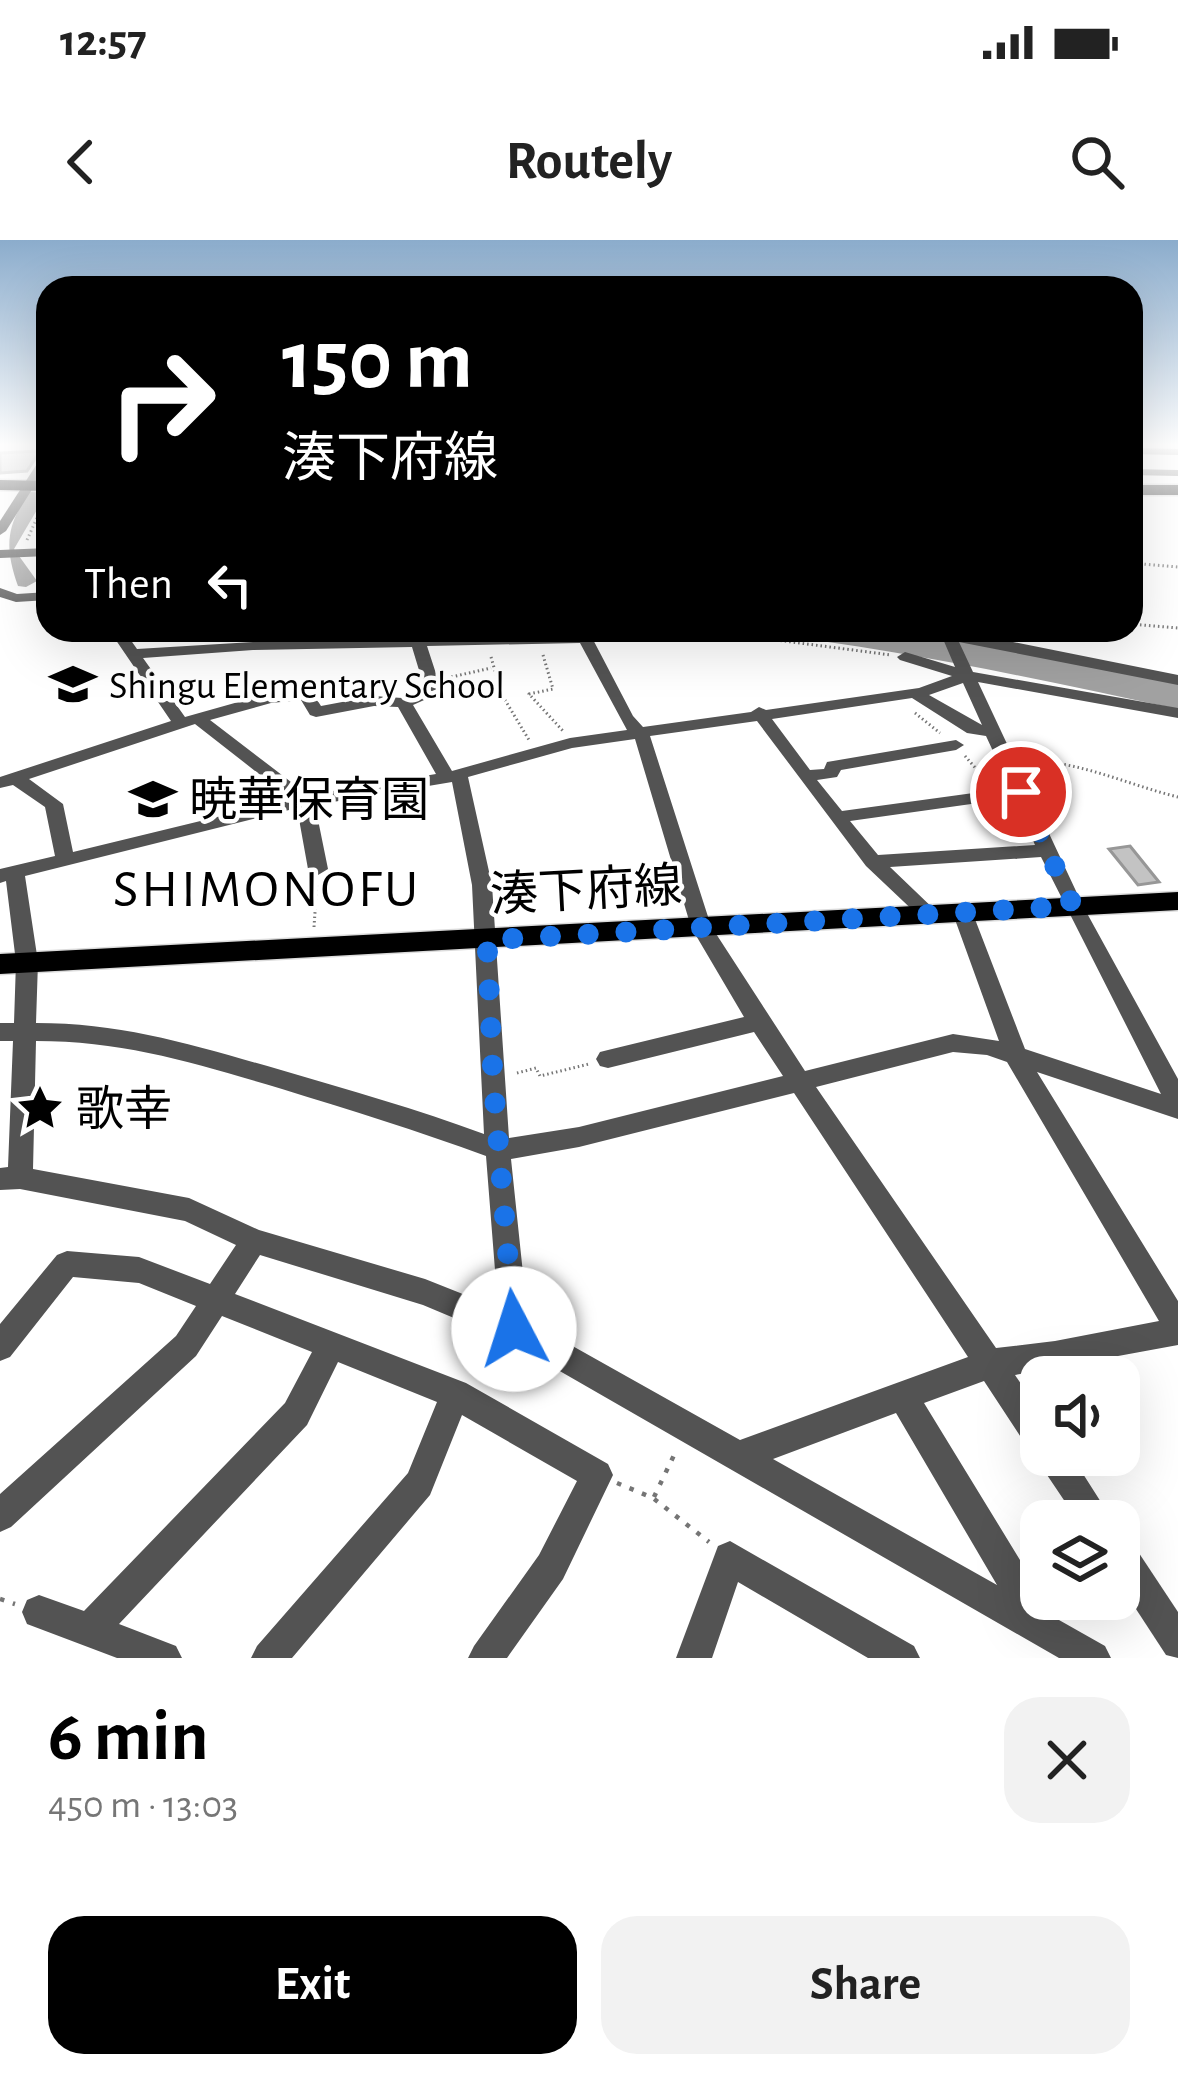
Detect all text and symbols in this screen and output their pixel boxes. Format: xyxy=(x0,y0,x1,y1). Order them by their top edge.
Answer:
text: 12:57 xyxy=(60,19,147,64)
icon: back xyxy=(48,129,114,195)
icon: search xyxy=(1064,129,1130,195)
text: Routely xyxy=(506,135,672,189)
text: 150 m xyxy=(282,320,473,404)
icon: right xyxy=(84,324,240,480)
text: 湊下府線 xyxy=(282,433,498,487)
icon: left xyxy=(197,552,263,618)
text: Then xyxy=(84,562,173,607)
school or university icon: Shingu Elementary School xyxy=(48,659,98,709)
place label: Shingu Elementary School xyxy=(109,667,505,706)
pin xyxy=(970,741,1072,843)
icon: arrive xyxy=(988,759,1054,825)
school or university icon: 暁華保育園 xyxy=(128,774,178,824)
place label: 暁華保育園 xyxy=(189,775,429,826)
street label: 湊下府線 xyxy=(489,860,683,921)
district label: SHIMONOFU xyxy=(113,863,421,917)
place icon: 歌幸 xyxy=(15,1083,65,1133)
place label: 歌幸 xyxy=(76,1084,172,1135)
position arrow xyxy=(451,1266,577,1392)
map controls xyxy=(1020,1356,1140,1620)
button: sound xyxy=(1020,1356,1140,1476)
button: layers xyxy=(1020,1500,1140,1620)
button: close xyxy=(1004,1697,1130,1823)
text: 6 min xyxy=(48,1701,209,1773)
text: 450 m · 13:03 xyxy=(48,1786,238,1825)
button: Exit xyxy=(48,1916,577,2054)
button: Share xyxy=(601,1916,1130,2054)

